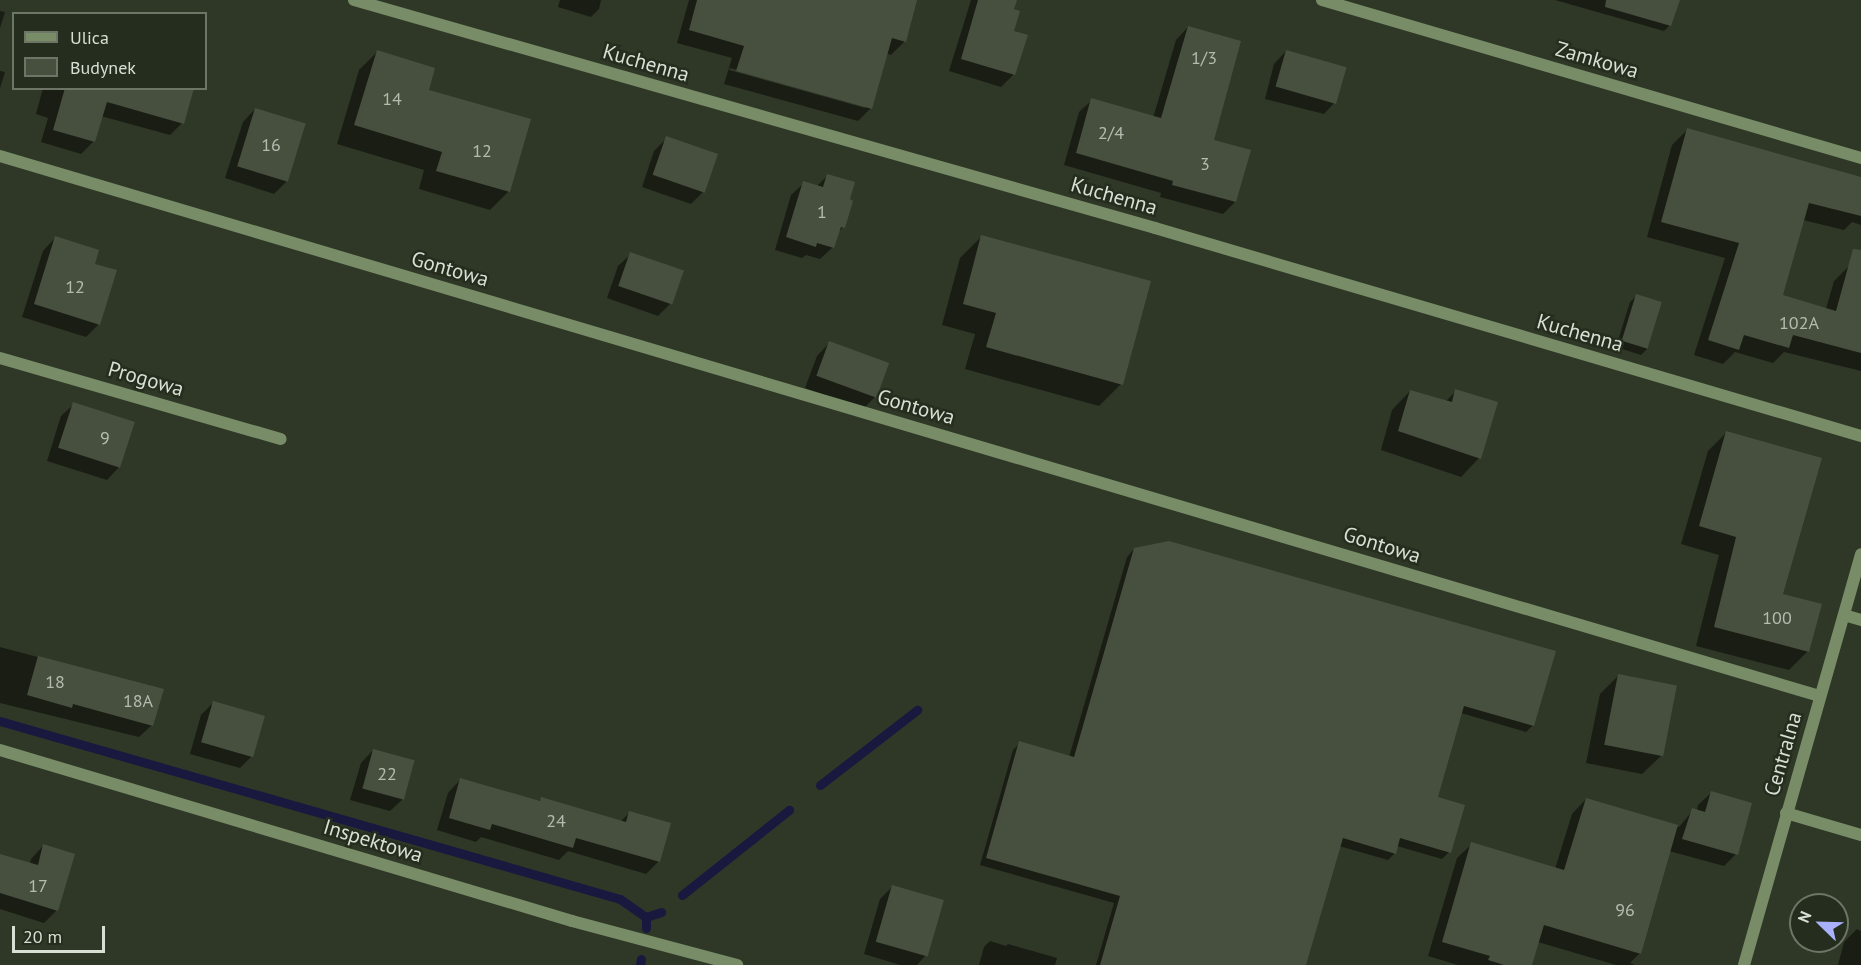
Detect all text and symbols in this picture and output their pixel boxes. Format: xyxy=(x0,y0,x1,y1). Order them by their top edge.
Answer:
legend xyxy=(12,12,207,90)
text: Ulica xyxy=(70,26,109,49)
street label: Zamkowa xyxy=(1553,36,1641,84)
street label: Kuchenna xyxy=(600,39,692,87)
house number: 1/3 xyxy=(1191,47,1217,69)
text: Budynek xyxy=(70,56,136,79)
house number: 14 xyxy=(382,88,402,110)
house number: 2/4 xyxy=(1098,122,1124,144)
house number: 16 xyxy=(261,134,281,156)
house number: 12 xyxy=(472,140,492,162)
house number: 3 xyxy=(1200,153,1210,175)
street label: Kuchenna xyxy=(1068,172,1160,220)
house number: 1 xyxy=(817,201,827,223)
street label: Gontowa xyxy=(408,246,492,292)
house number: 12 xyxy=(65,276,85,298)
street label: Kuchenna xyxy=(1534,309,1626,357)
house number: 102A xyxy=(1779,312,1819,334)
street label: Progowa xyxy=(105,356,187,402)
street label: Gontowa xyxy=(874,384,958,430)
house number: 9 xyxy=(100,427,110,449)
street label: Gontowa xyxy=(1340,521,1424,569)
house number: 100 xyxy=(1762,607,1792,629)
house number: 18 xyxy=(45,671,65,693)
house number: 18A xyxy=(123,690,153,712)
street label: Centralna xyxy=(1759,709,1807,799)
house number: 22 xyxy=(377,763,397,785)
house number: 24 xyxy=(546,810,566,832)
street label: Inspektowa xyxy=(320,814,426,868)
house number: 17 xyxy=(28,875,48,897)
north arrow xyxy=(1789,893,1849,953)
house number: 96 xyxy=(1615,899,1635,921)
text: N xyxy=(1793,908,1816,926)
scale bar xyxy=(15,914,108,952)
text: 20 m xyxy=(23,925,62,948)

